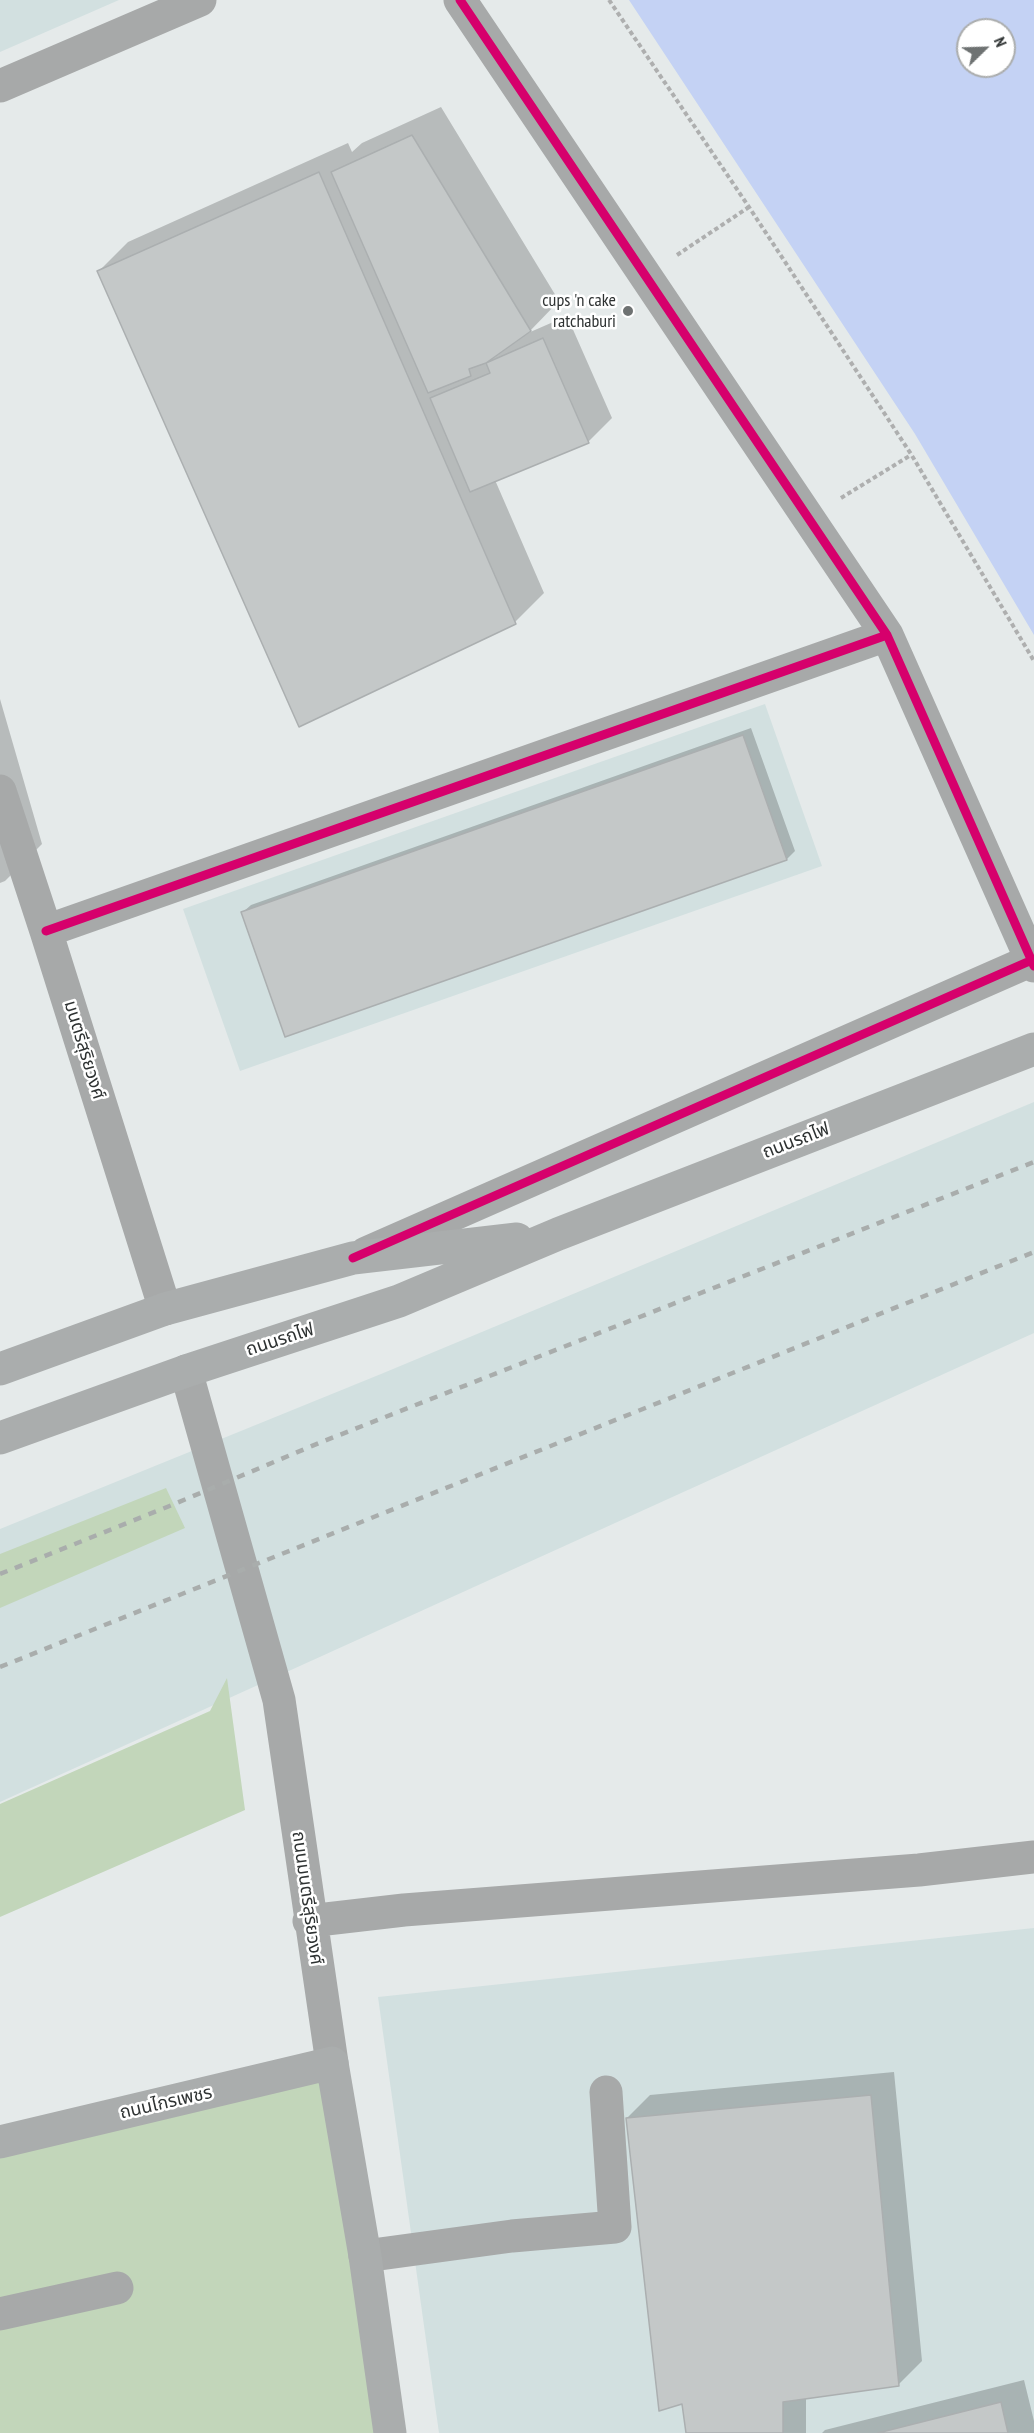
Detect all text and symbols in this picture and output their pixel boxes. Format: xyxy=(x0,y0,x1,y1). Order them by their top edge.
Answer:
north arrow xyxy=(956,18,1016,78)
text: N xyxy=(990,34,1012,50)
place label: cups 'n cake ratchaburi xyxy=(542,290,616,332)
marker: cups 'n cake ratchaburi xyxy=(621,304,635,318)
street label: มนตรีสุริยวงศ์ xyxy=(59,998,109,1102)
street label: ถนนรถไฟ xyxy=(759,1118,833,1164)
street label: ถนนรถไฟ xyxy=(243,1319,317,1361)
street label: ถนนมนตรีสุริยวงศ์ xyxy=(287,1830,327,1966)
street label: ถนนไกรเพชร xyxy=(118,2082,214,2124)

